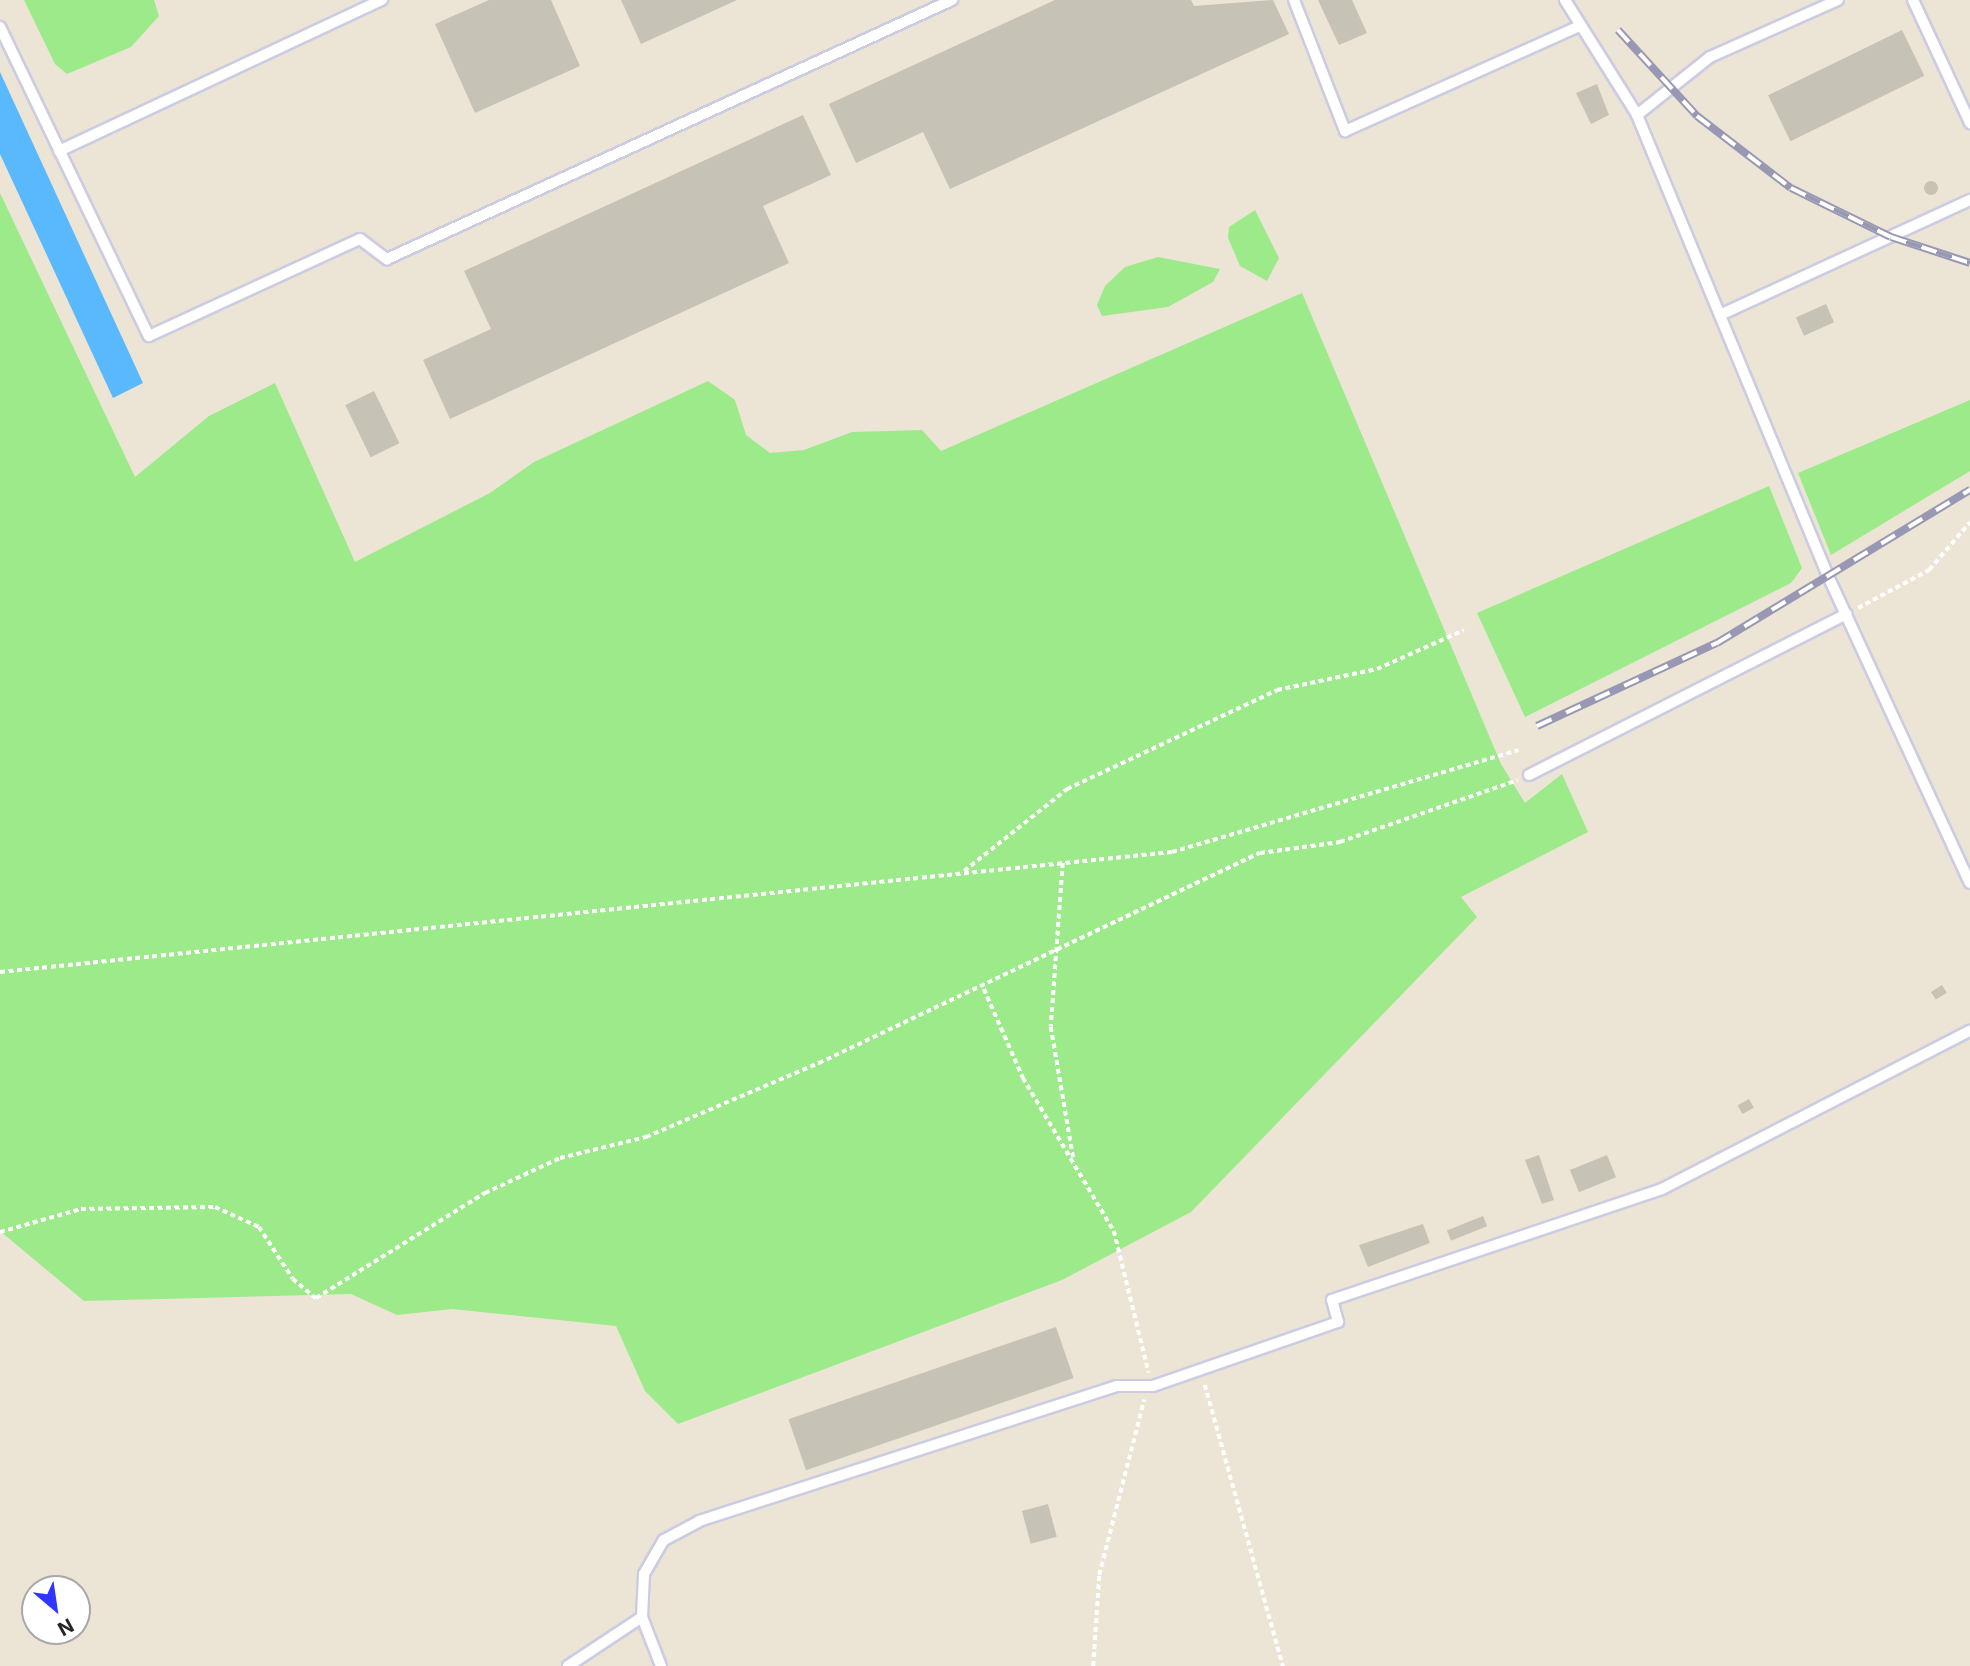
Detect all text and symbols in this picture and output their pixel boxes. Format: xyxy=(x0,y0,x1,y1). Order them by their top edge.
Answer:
north arrow xyxy=(21,1575,91,1645)
text: N xyxy=(54,1613,77,1641)

